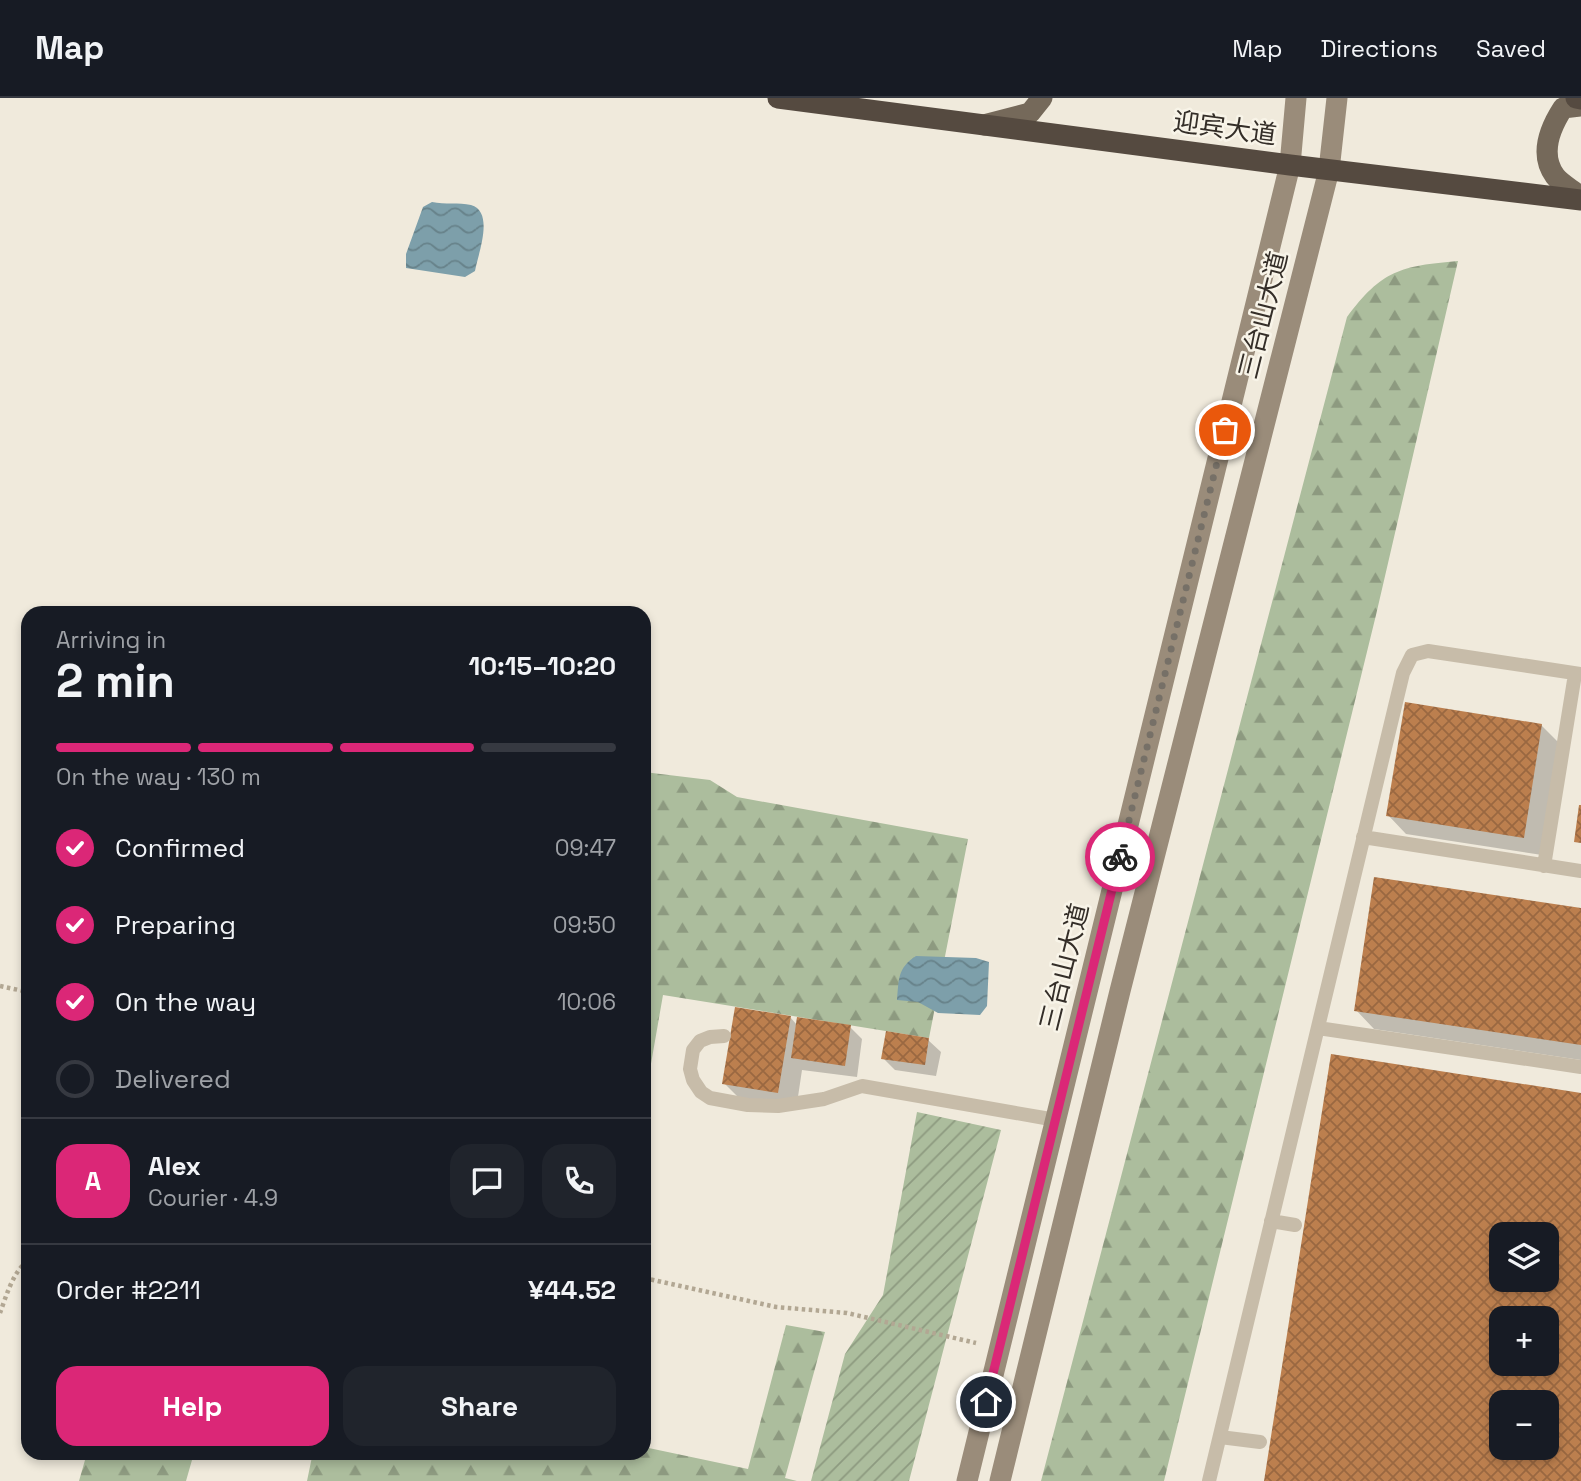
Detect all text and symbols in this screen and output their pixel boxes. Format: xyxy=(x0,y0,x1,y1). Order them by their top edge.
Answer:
text: Map xyxy=(35,27,104,69)
text: Map xyxy=(1232,33,1282,64)
text: Directions xyxy=(1320,33,1438,64)
text: Saved xyxy=(1476,33,1546,64)
street label: 迎宾大道 xyxy=(1171,104,1279,152)
street label: 三台山大道 xyxy=(1231,248,1295,382)
pin xyxy=(1195,400,1255,460)
icon: bag xyxy=(1206,411,1244,449)
text: Arriving in xyxy=(56,625,166,655)
text: 10:15–10:20 xyxy=(468,649,616,683)
text: 2 min xyxy=(56,652,175,710)
text: On the way · 130 m xyxy=(56,762,261,792)
courier xyxy=(1085,822,1155,892)
icon: check xyxy=(56,829,94,867)
text: Confirmed xyxy=(115,831,245,865)
text: 09:47 xyxy=(555,833,616,863)
icon: bike xyxy=(1101,838,1139,876)
street label: 三台山大道 xyxy=(1032,900,1096,1034)
icon: check xyxy=(56,906,94,944)
text: Preparing xyxy=(115,908,236,942)
text: 09:50 xyxy=(553,910,616,940)
icon: check xyxy=(56,983,94,1021)
text: On the way xyxy=(115,985,256,1019)
text: 10:06 xyxy=(557,987,616,1017)
text: Delivered xyxy=(115,1062,231,1096)
button: chat xyxy=(450,1144,524,1218)
button: phone xyxy=(542,1144,616,1218)
text: Alex xyxy=(148,1149,201,1183)
text: A xyxy=(85,1164,101,1198)
text: Courier · 4.9 xyxy=(148,1183,278,1213)
map controls xyxy=(1489,1222,1559,1460)
button: layers xyxy=(1489,1222,1559,1292)
text: Order #2211 xyxy=(56,1273,201,1307)
text: ¥44.52 xyxy=(528,1273,616,1307)
button: + xyxy=(1489,1306,1559,1376)
button: Help xyxy=(56,1366,329,1446)
button: Share xyxy=(343,1366,616,1446)
pin xyxy=(956,1372,1016,1432)
icon: home xyxy=(967,1383,1005,1421)
button: − xyxy=(1489,1390,1559,1460)

